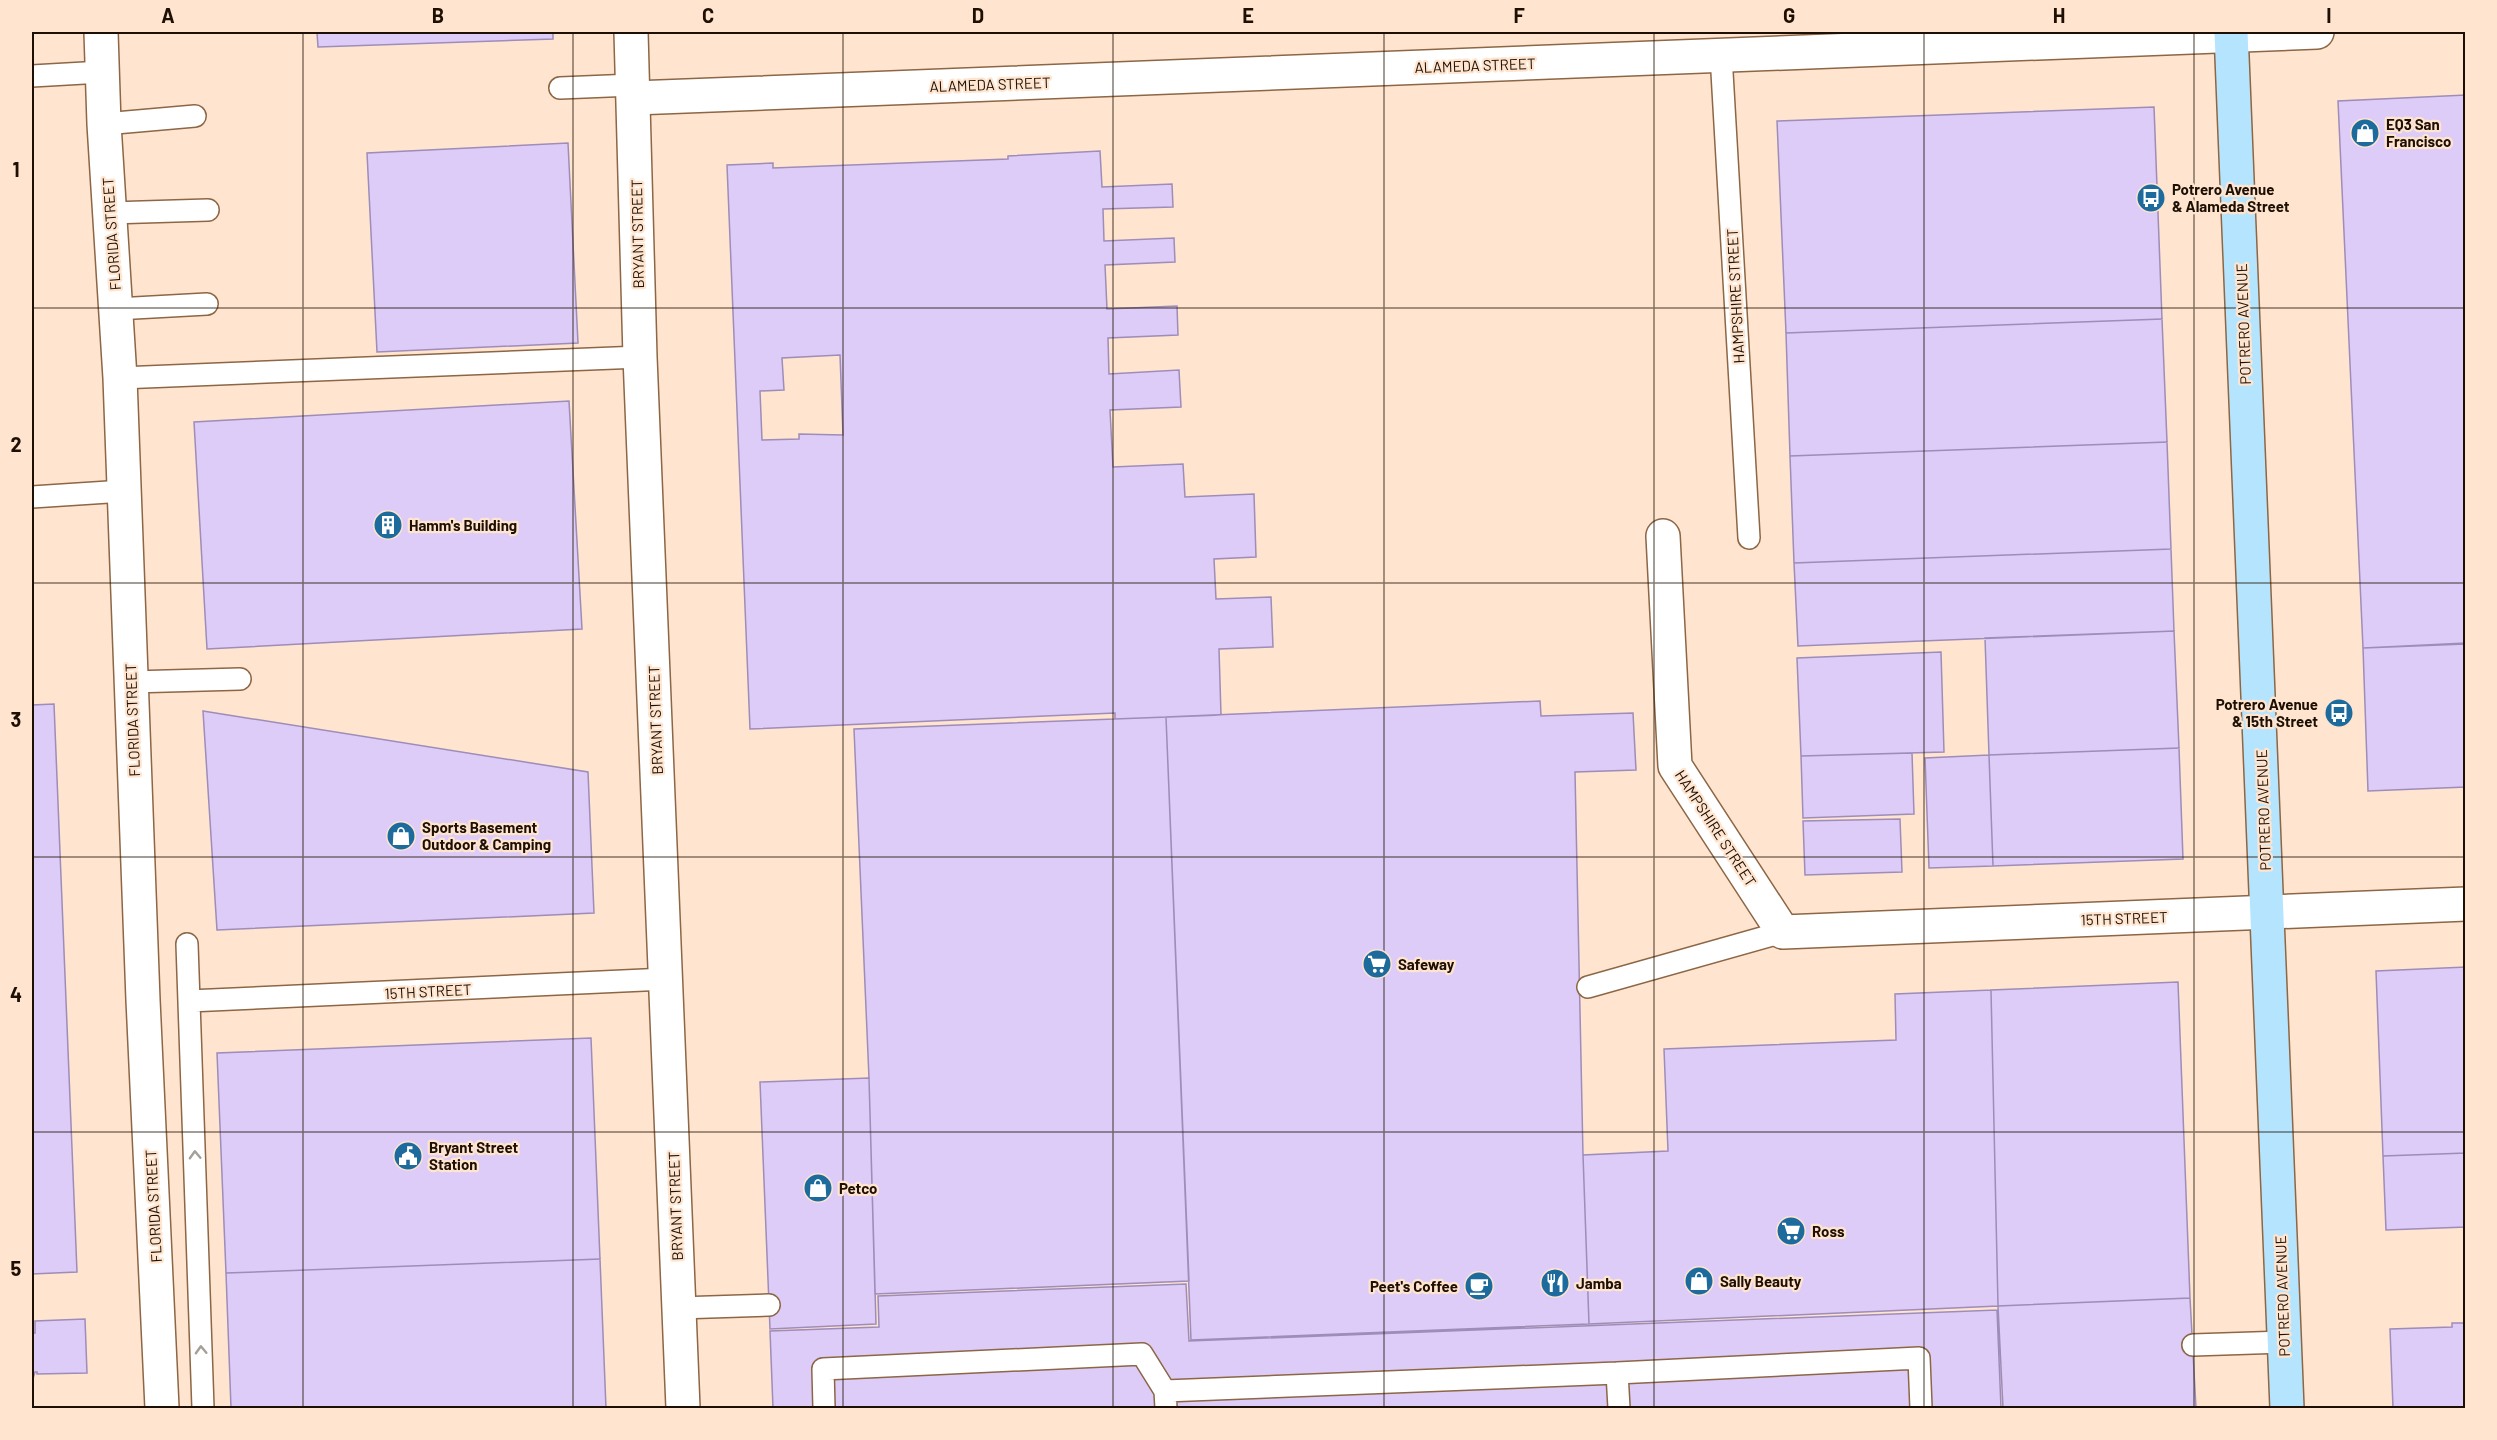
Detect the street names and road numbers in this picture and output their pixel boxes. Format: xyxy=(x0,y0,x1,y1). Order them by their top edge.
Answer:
street label: ALAMEDA STREET xyxy=(1414,54,1536,76)
street label: ALAMEDA STREET xyxy=(929,73,1051,95)
street label: FLORIDA STREET xyxy=(98,177,124,291)
street label: BRYANT STREET xyxy=(627,179,647,289)
street label: HAMPSHIRE STREET xyxy=(1722,228,1748,364)
street label: POTRERO AVENUE xyxy=(2232,263,2254,385)
street label: FLORIDA STREET xyxy=(121,663,143,777)
street label: BRYANT STREET xyxy=(644,665,666,775)
street label: POTRERO AVENUE xyxy=(2252,749,2274,871)
street label: HAMPSHIRE STREET xyxy=(1672,766,1760,890)
street label: 15TH STREET xyxy=(2080,907,2168,929)
street label: 15TH STREET xyxy=(384,980,472,1002)
street label: FLORIDA STREET xyxy=(141,1149,165,1263)
street label: BRYANT STREET xyxy=(664,1151,686,1261)
street label: POTRERO AVENUE xyxy=(2271,1235,2293,1357)

